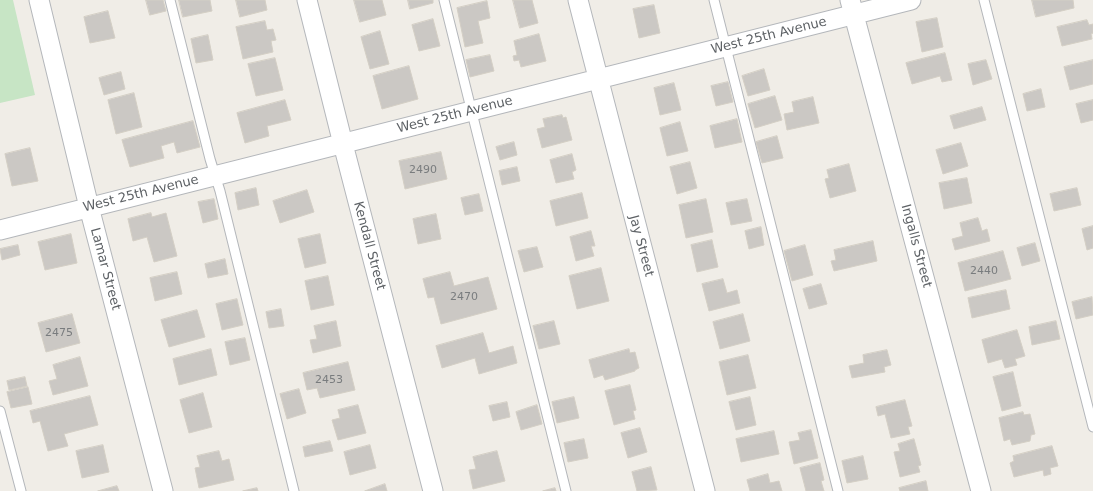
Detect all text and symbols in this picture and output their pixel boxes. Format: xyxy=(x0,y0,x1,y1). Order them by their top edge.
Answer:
street label: West 25th Avenue xyxy=(710,14,828,58)
street label: West 25th Avenue xyxy=(396,93,514,137)
house number: 2490 xyxy=(409,163,437,177)
street label: West 25th Avenue xyxy=(82,172,200,216)
street label: Kendall Street xyxy=(350,200,388,292)
street label: Ingalls Street xyxy=(897,202,935,290)
street label: Jay Street xyxy=(625,213,657,279)
street label: Lamar Street xyxy=(86,226,124,312)
house number: 2440 xyxy=(970,264,998,278)
house number: 2470 xyxy=(450,290,478,304)
house number: 2475 xyxy=(45,326,73,340)
house number: 2453 xyxy=(315,373,343,387)

